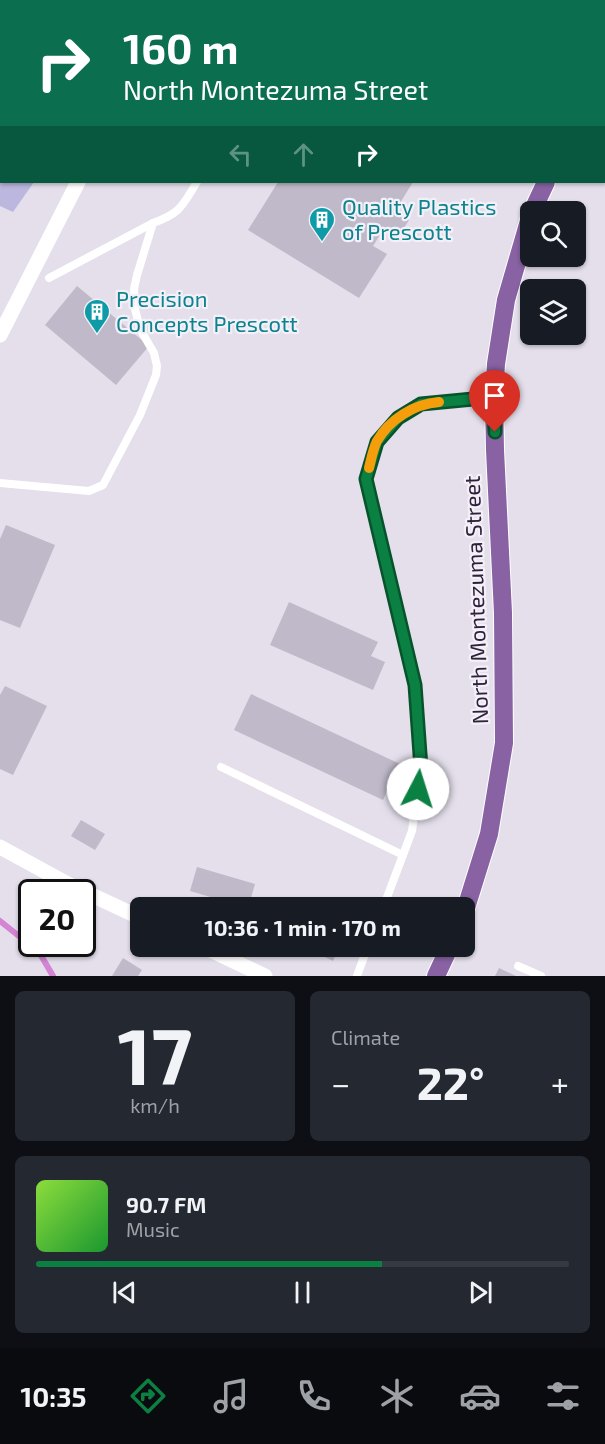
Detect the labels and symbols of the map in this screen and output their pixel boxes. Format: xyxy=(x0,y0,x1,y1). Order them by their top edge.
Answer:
place label: Quality Plastics of Prescott xyxy=(342,193,496,244)
building icon: Quality Plastics of Prescott xyxy=(307,205,337,243)
place label: Precision Concepts Prescott xyxy=(116,285,298,336)
building icon: Precision Concepts Prescott xyxy=(82,297,112,335)
pin xyxy=(469,370,520,432)
street label: North Montezuma Street xyxy=(458,475,492,725)
position arrow xyxy=(386,757,450,821)
speed limit sign: 20 xyxy=(18,879,96,957)

